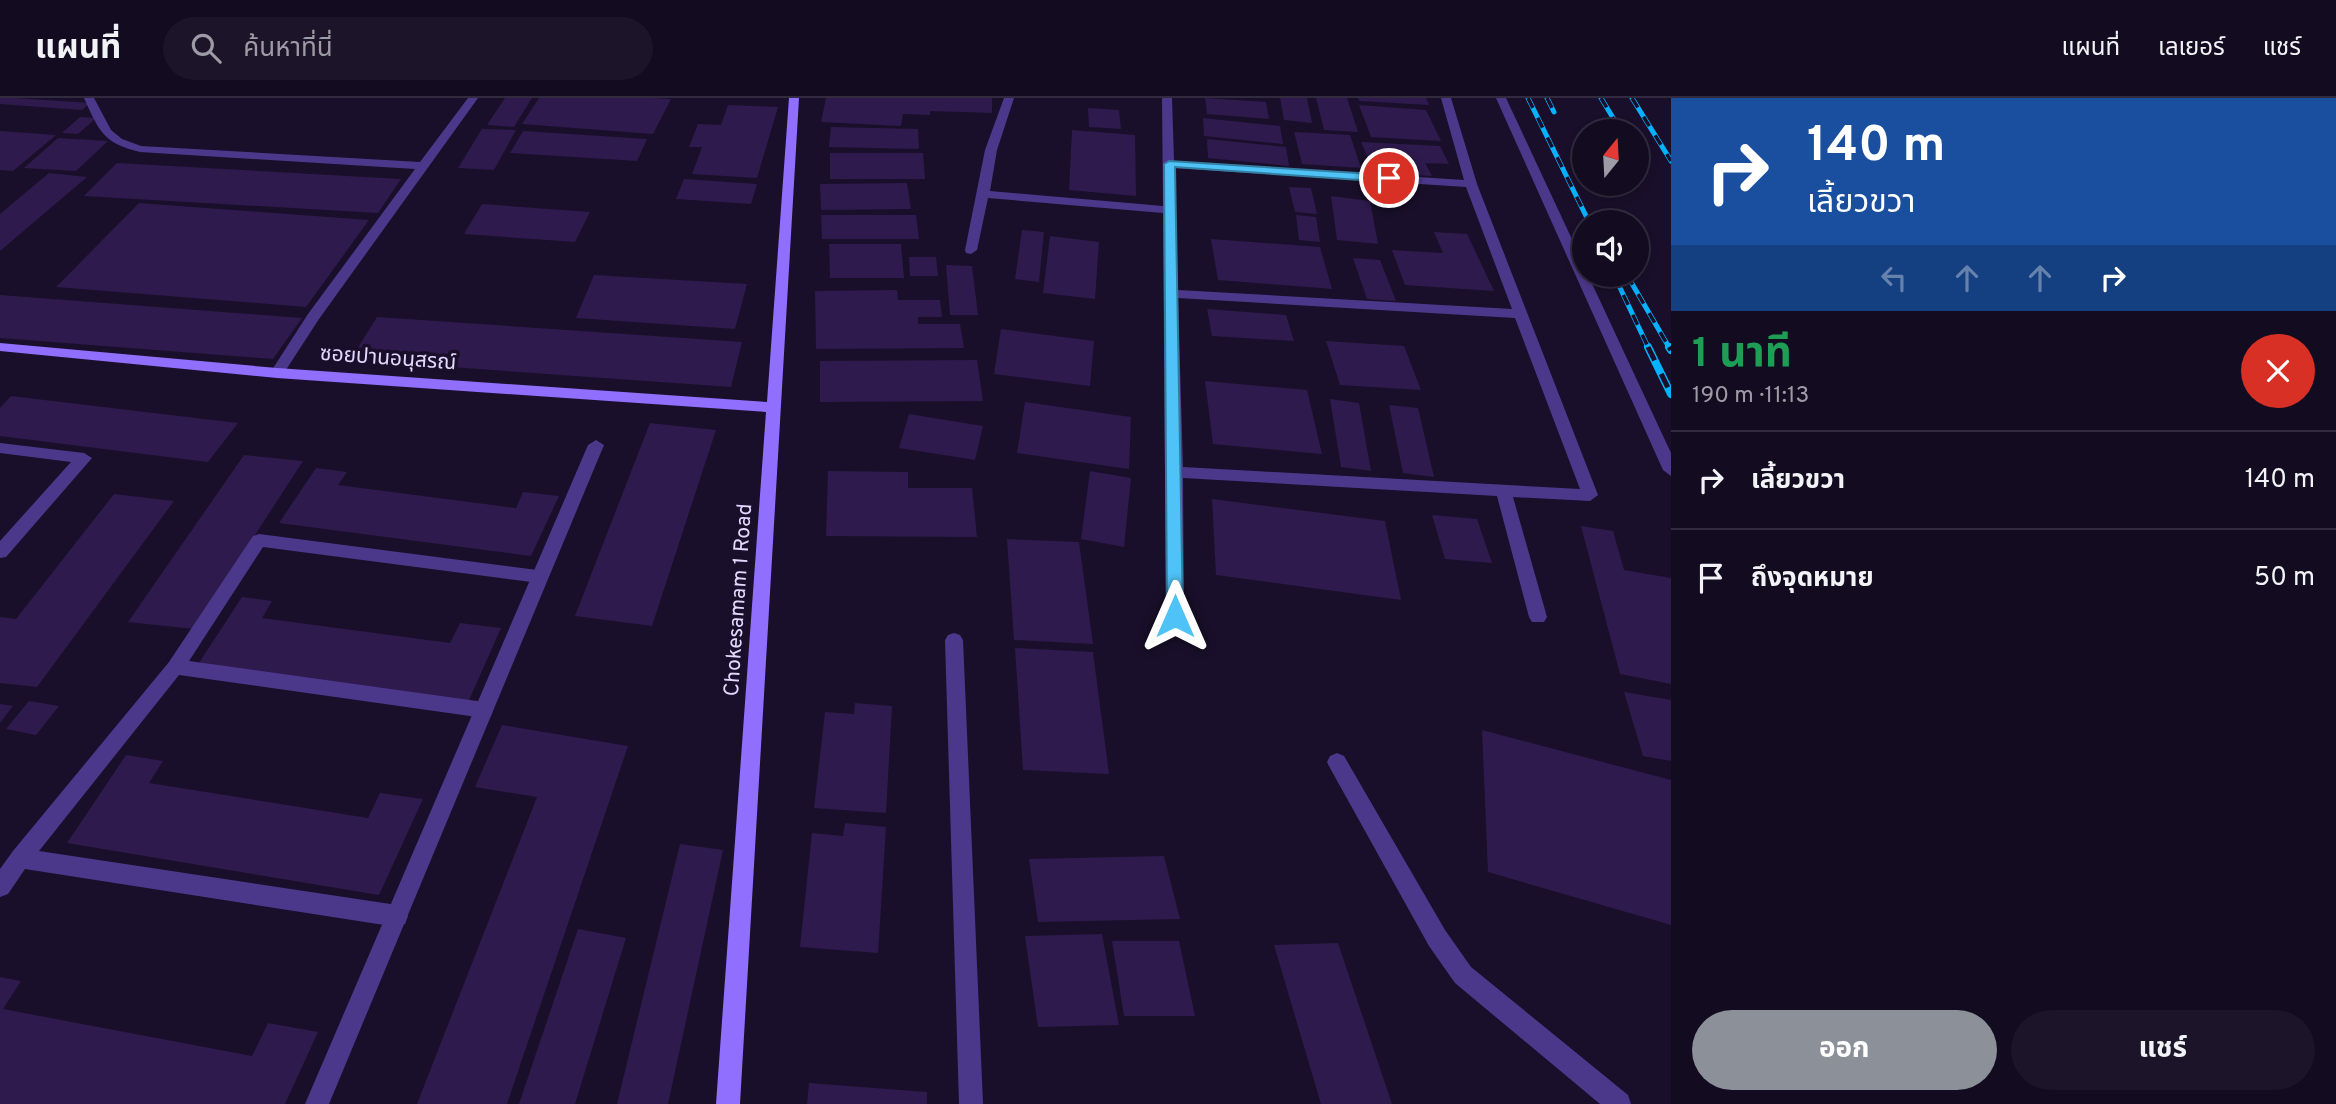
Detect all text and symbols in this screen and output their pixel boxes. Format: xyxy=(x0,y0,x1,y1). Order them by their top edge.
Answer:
search box xyxy=(163,17,653,80)
text: แผนที่ xyxy=(35,29,121,71)
icon: search xyxy=(187,29,225,67)
text: ค้นหาที่นี่ xyxy=(243,33,333,66)
text: แผนที่ xyxy=(2062,34,2120,64)
text: เลเยอร์ xyxy=(2158,34,2225,64)
text: แชร์ xyxy=(2263,34,2301,64)
text: 140 m xyxy=(1807,117,1946,179)
north arrow xyxy=(1572,119,1648,196)
map controls xyxy=(1572,119,1649,287)
icon: right xyxy=(1692,126,1783,217)
pin xyxy=(1359,148,1419,208)
icon: arrive xyxy=(1370,159,1408,197)
text: เลี้ยวขวา xyxy=(1807,184,1915,224)
button: sound xyxy=(1572,210,1649,287)
icon: left xyxy=(1875,259,1913,297)
icon: ahead xyxy=(1948,259,1986,297)
icon: ahead xyxy=(2021,259,2059,297)
icon: right xyxy=(2094,259,2132,297)
text: 1 นาที xyxy=(1692,329,1792,382)
button: close xyxy=(2241,334,2315,408)
street label: ซอยปานอนุสรณ์ xyxy=(319,341,457,377)
text: 190 m · 11:13 xyxy=(1692,382,1809,411)
icon: right xyxy=(1692,461,1730,499)
text: 140 m xyxy=(2245,464,2315,497)
text: เลี้ยวขวา xyxy=(1751,465,1845,498)
street label: Chokesamam 1 Road xyxy=(719,503,759,697)
icon: arrive xyxy=(1692,559,1730,597)
text: 50 m xyxy=(2254,562,2315,595)
text: ถึงจุดหมาย xyxy=(1751,563,1874,596)
position arrow xyxy=(1138,579,1212,653)
button: ออก xyxy=(1692,1010,1997,1090)
button: แชร์ xyxy=(2011,1010,2315,1090)

